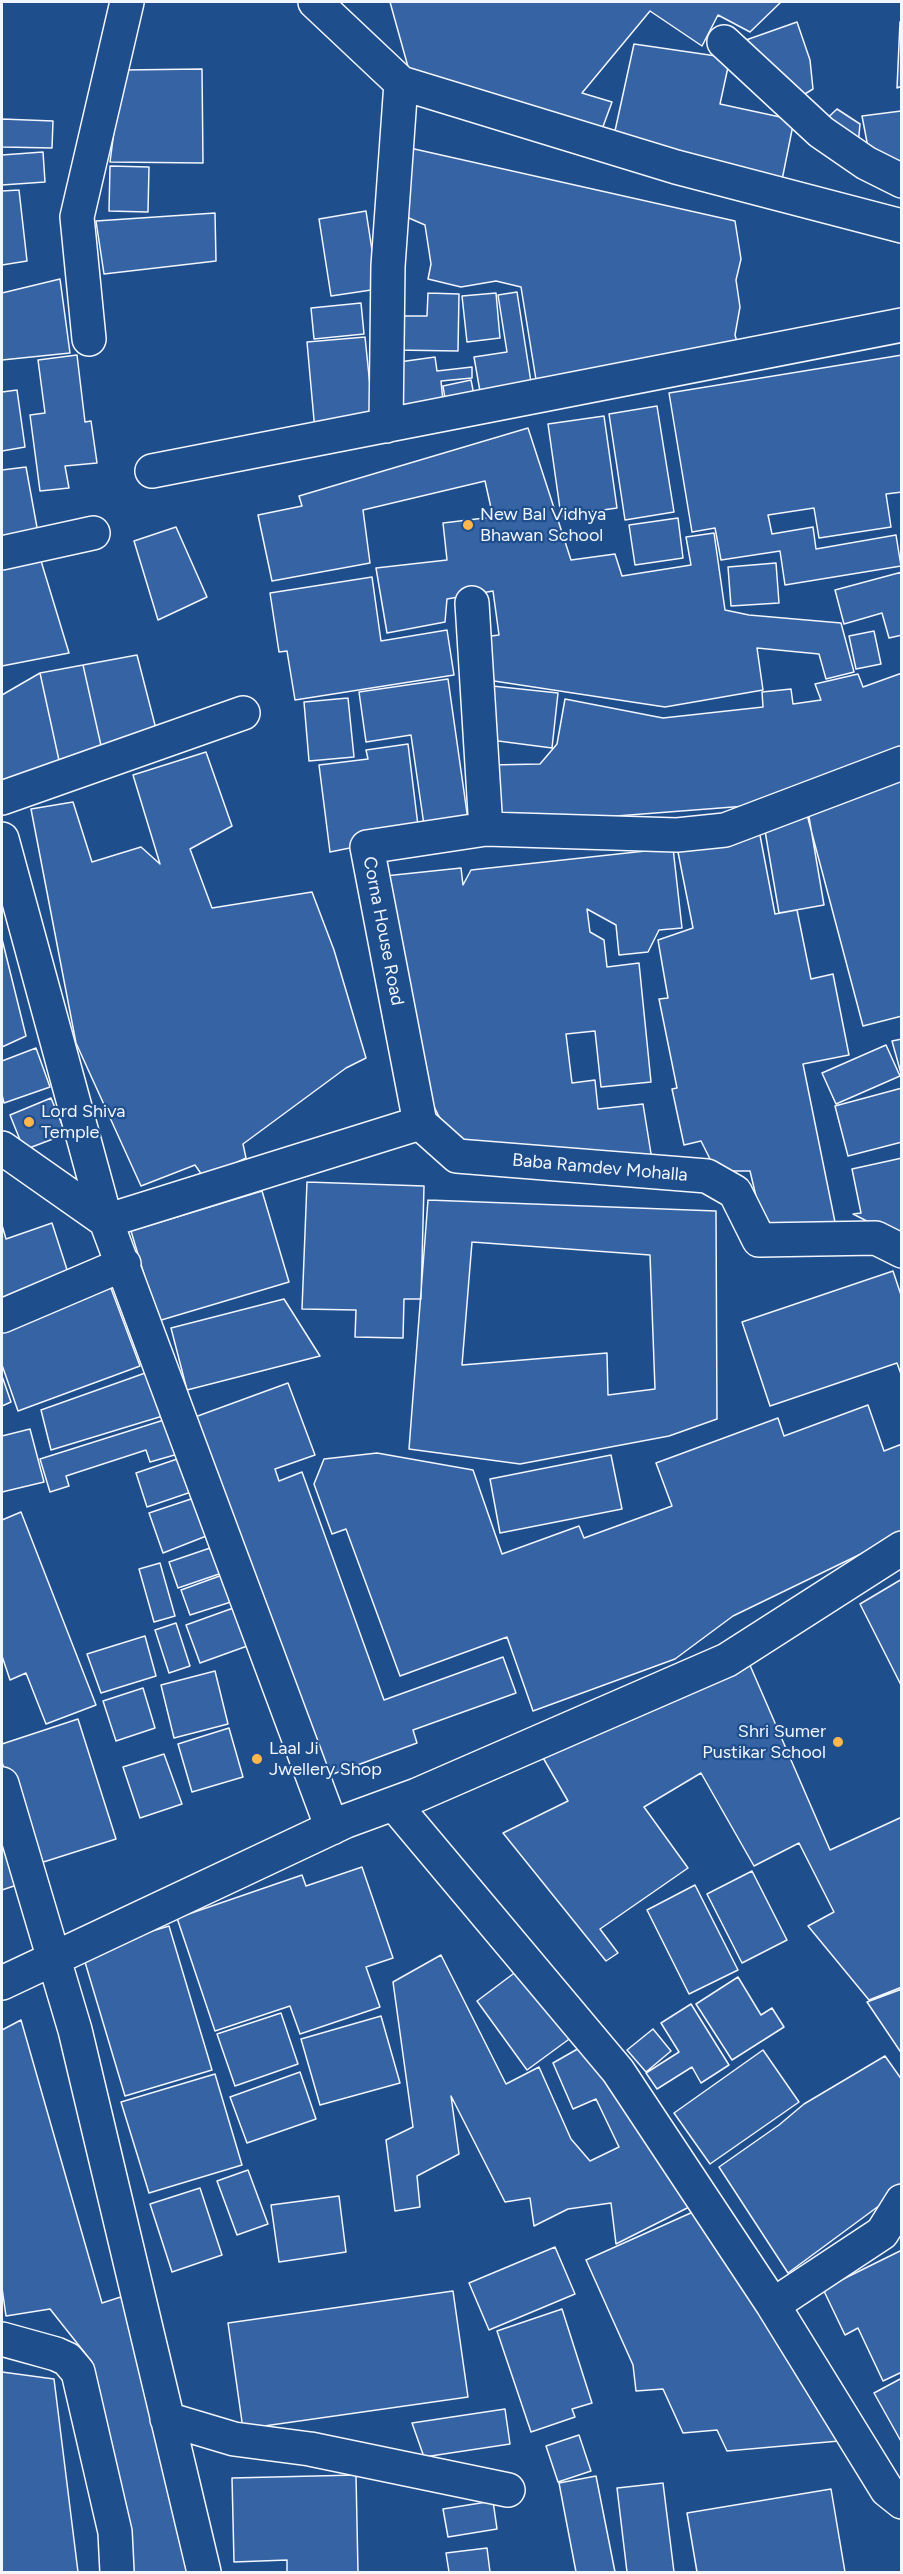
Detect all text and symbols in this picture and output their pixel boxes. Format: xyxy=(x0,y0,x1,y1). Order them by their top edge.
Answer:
place label: New Bal Vidhya Bhawan School xyxy=(480,504,606,546)
marker: New Bal Vidhya Bhawan School xyxy=(461,518,475,532)
street label: Corna House Road xyxy=(358,855,408,1007)
place label: Lord Shiva Temple xyxy=(41,1101,125,1144)
marker: Lord Shiva Temple xyxy=(22,1115,36,1129)
street label: Baba Ramdev Mohalla xyxy=(511,1150,689,1186)
place label: Shri Sumer Pustikar School xyxy=(702,1721,826,1764)
marker: Shri Sumer Pustikar School xyxy=(831,1735,845,1749)
place label: Laal Ji Jwellery Shop xyxy=(269,1738,382,1780)
marker: Laal Ji Jwellery Shop xyxy=(250,1752,264,1766)

